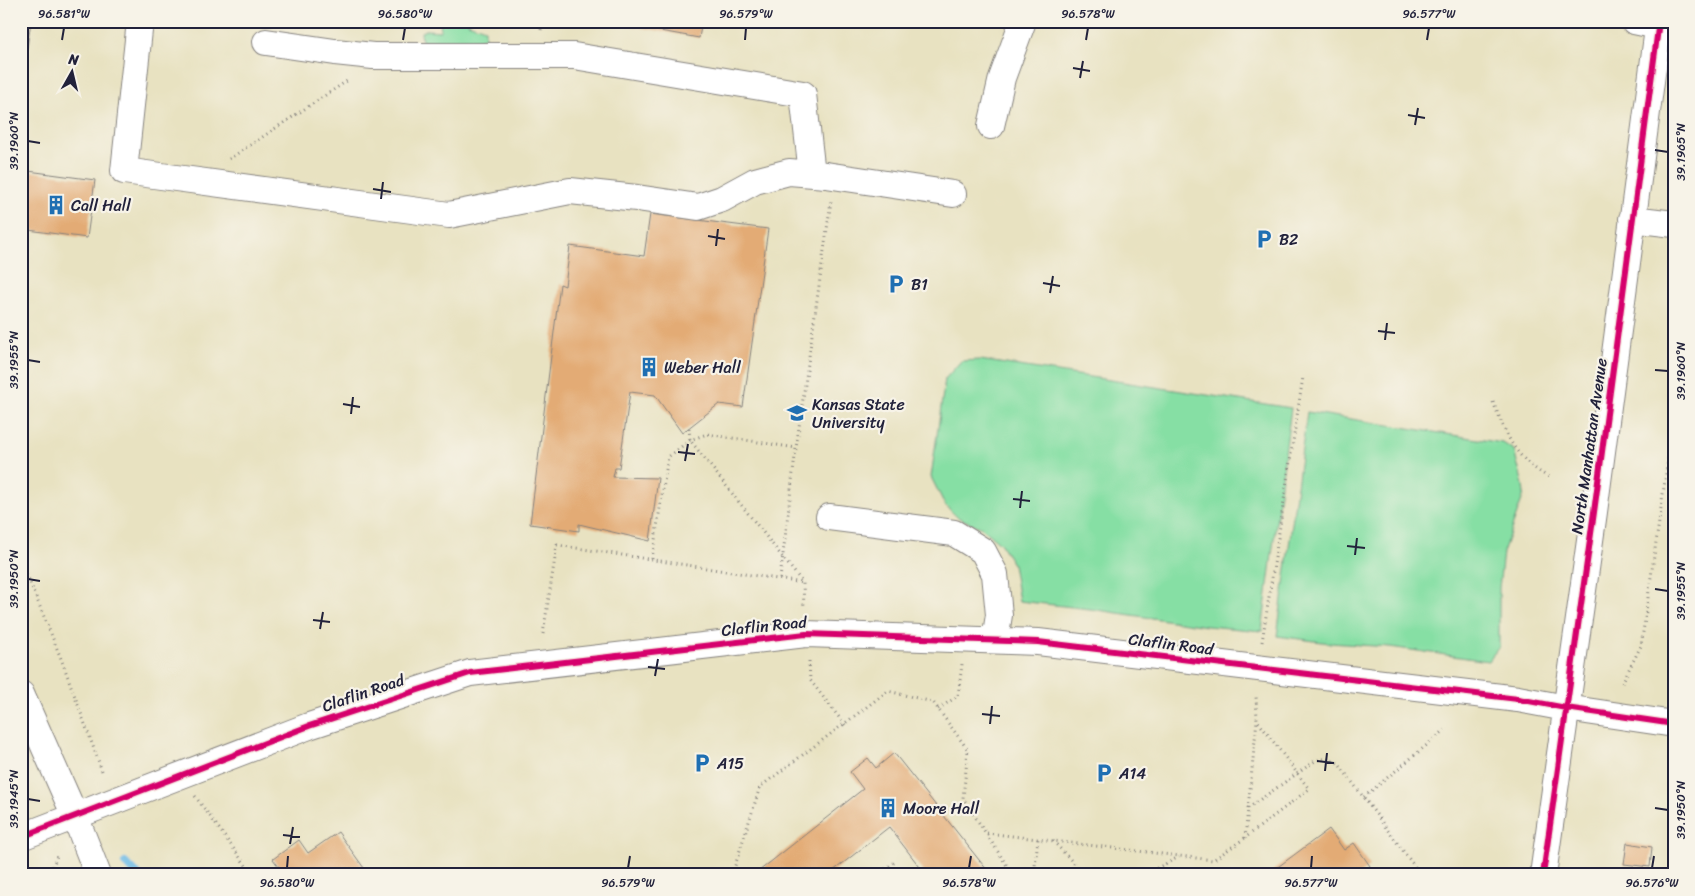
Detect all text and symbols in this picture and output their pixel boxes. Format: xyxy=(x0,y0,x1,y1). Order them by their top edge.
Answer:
text: 96.581°W xyxy=(38,3,91,25)
text: 96.580°W xyxy=(378,3,433,25)
text: 96.579°W xyxy=(719,3,774,25)
text: 96.578°W xyxy=(1061,3,1116,25)
text: 96.577°W xyxy=(1402,3,1456,25)
text: N xyxy=(66,46,81,73)
north arrow xyxy=(48,48,98,98)
text: 39.1960°N xyxy=(3,111,25,170)
text: 39.1965°N xyxy=(1670,122,1692,181)
place label: Call Hall xyxy=(71,191,131,220)
building icon: Call Hall xyxy=(45,194,67,216)
place label: B2 xyxy=(1279,225,1298,254)
parking icon: B2 xyxy=(1253,228,1275,250)
place label: B1 xyxy=(911,270,928,299)
parking icon: B1 xyxy=(885,273,907,295)
text: 39.1955°N xyxy=(3,330,25,389)
text: 39.1960°N xyxy=(1670,341,1692,400)
place label: Weber Hall xyxy=(664,353,741,382)
building icon: Weber Hall xyxy=(638,356,660,378)
street label: North Manhattan Avenue xyxy=(1562,356,1616,536)
place label: Kansas State University xyxy=(812,390,905,437)
school or university icon: Kansas State University xyxy=(786,402,808,424)
text: 39.1950°N xyxy=(3,549,25,608)
text: 39.1955°N xyxy=(1670,561,1692,620)
street label: Claflin Road xyxy=(720,607,810,645)
street label: Claflin Road xyxy=(1127,624,1217,664)
street label: Claflin Road xyxy=(318,665,410,721)
place label: A15 xyxy=(716,749,744,778)
parking icon: A15 xyxy=(691,752,713,774)
place label: A14 xyxy=(1118,759,1146,788)
parking icon: A14 xyxy=(1093,762,1115,784)
text: 39.1945°N xyxy=(3,769,25,828)
text: 39.1950°N xyxy=(1670,780,1692,839)
place label: Moore Hall xyxy=(903,794,980,823)
building icon: Moore Hall xyxy=(877,797,899,819)
text: 96.580°W xyxy=(260,872,315,894)
text: 96.579°W xyxy=(601,872,656,894)
text: 96.578°W xyxy=(942,872,997,894)
text: 96.577°W xyxy=(1284,872,1338,894)
text: 96.576°W xyxy=(1625,872,1679,894)

